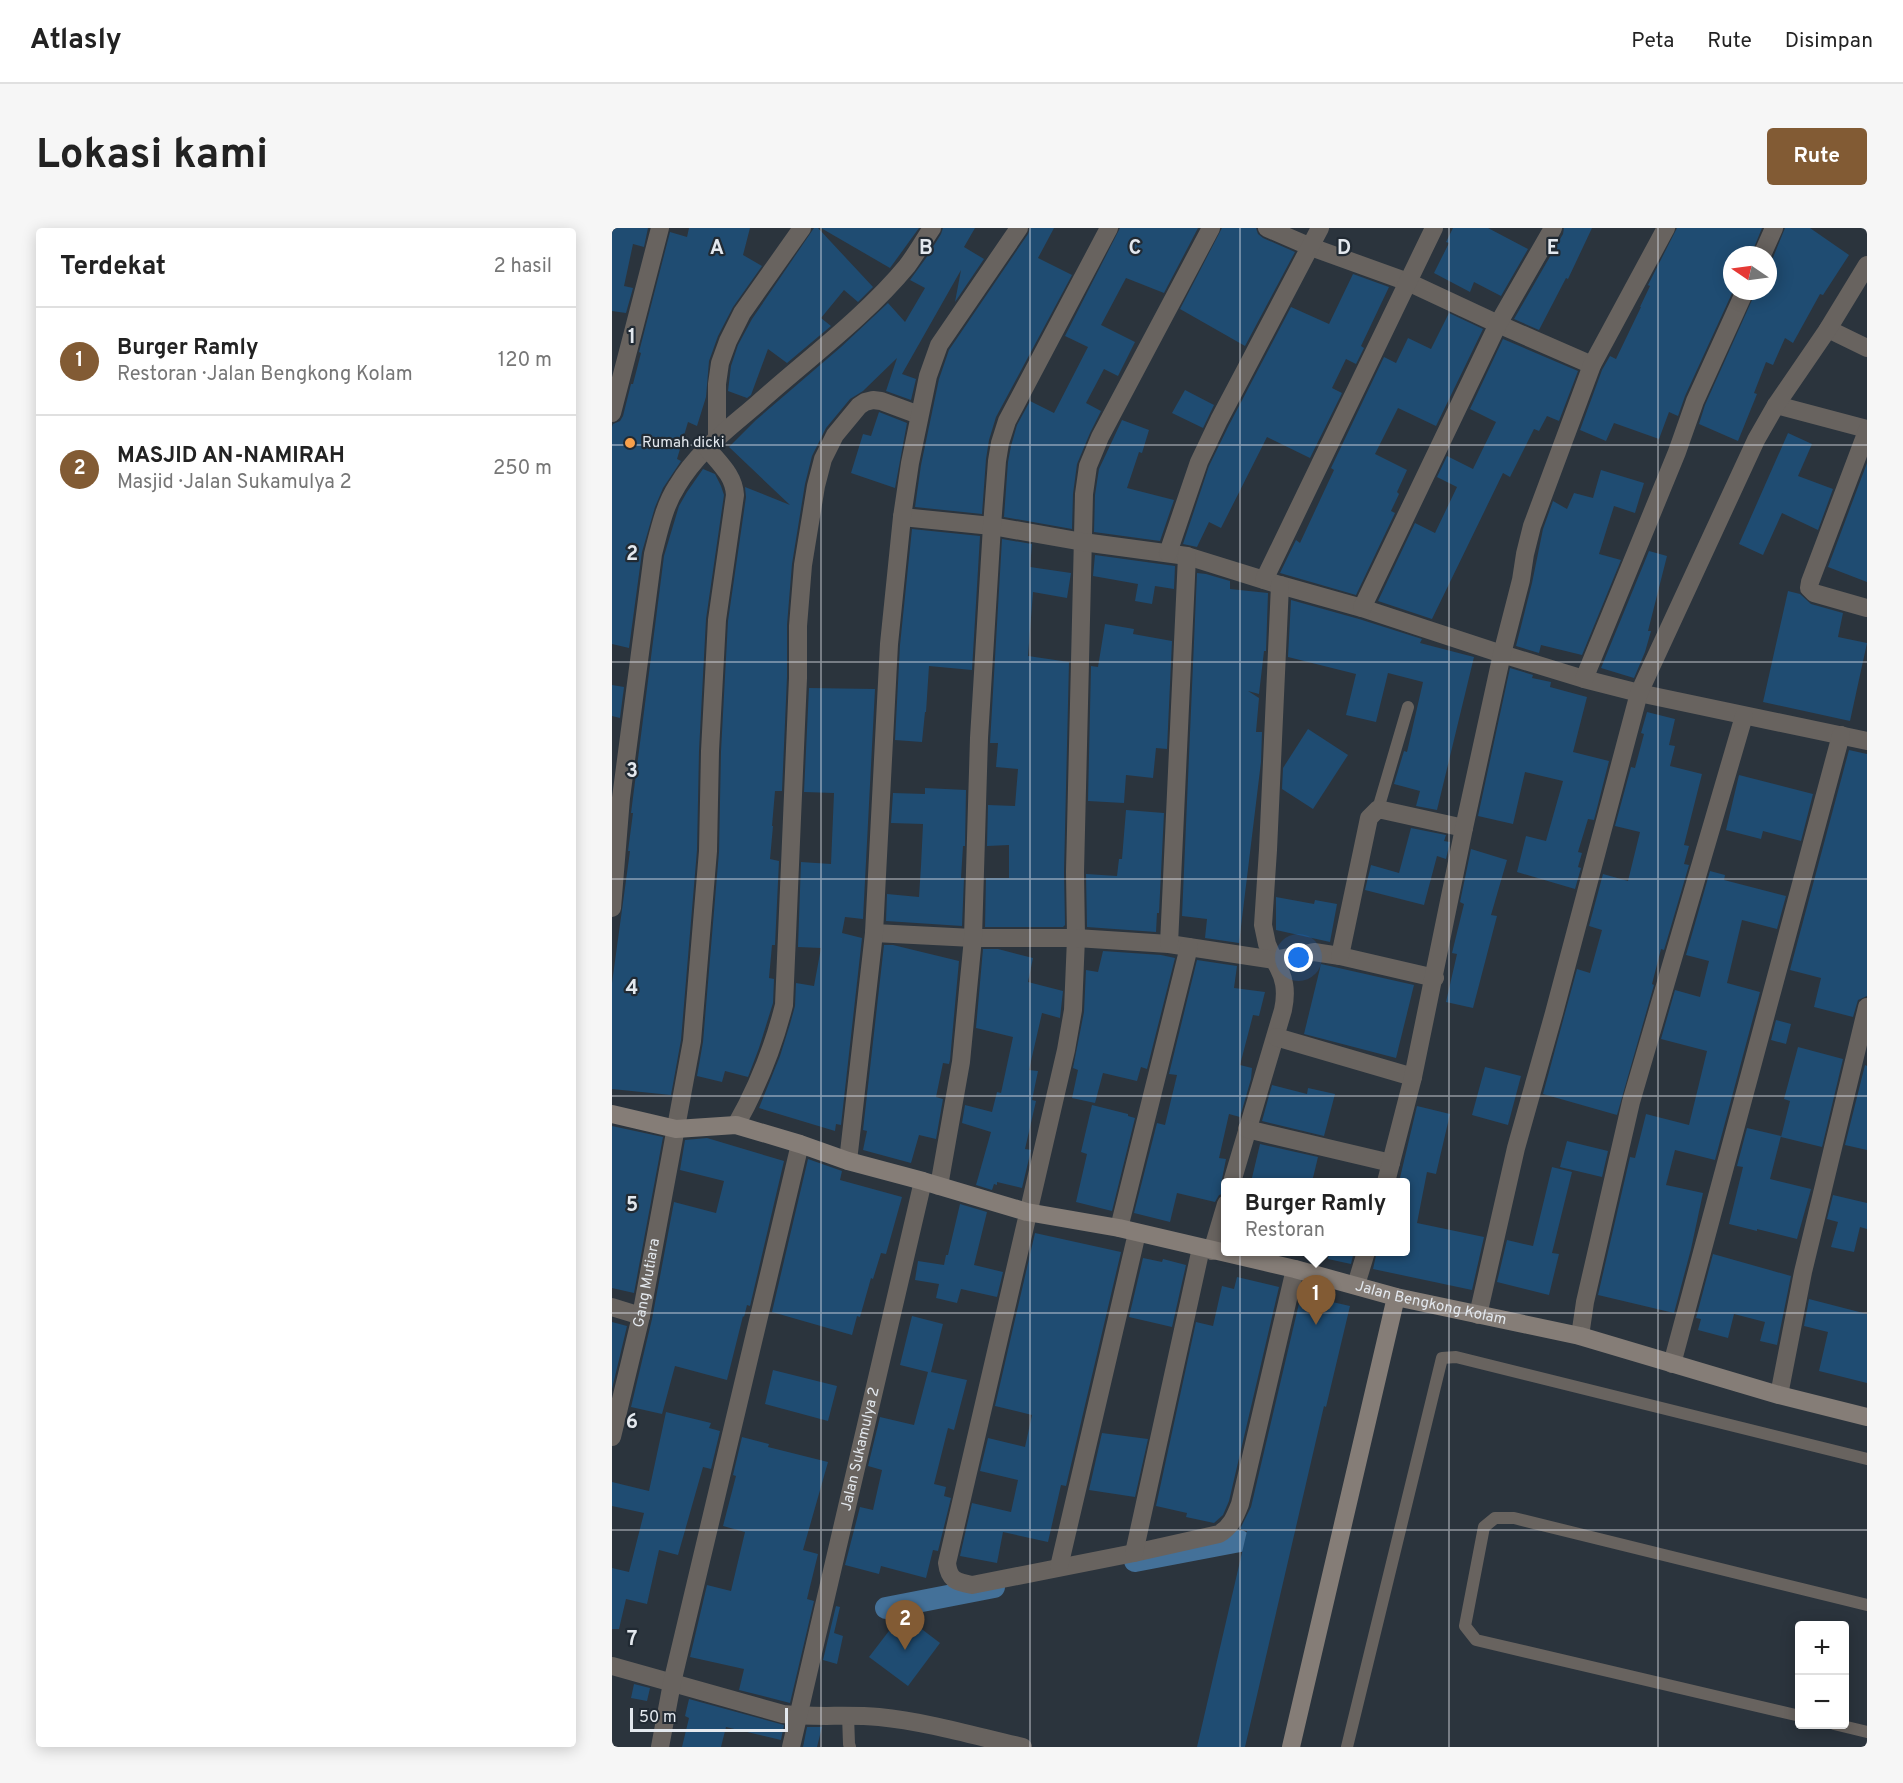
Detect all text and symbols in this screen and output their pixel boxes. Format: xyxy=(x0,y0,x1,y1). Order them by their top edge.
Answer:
text: Atlasly xyxy=(30,23,122,59)
text: Peta xyxy=(1631,28,1674,55)
text: Rute xyxy=(1707,28,1752,55)
text: Disimpan xyxy=(1785,28,1873,55)
button: Rute xyxy=(1767,128,1867,185)
text: Lokasi kami xyxy=(36,130,268,183)
text: A xyxy=(710,236,724,262)
text: B xyxy=(919,236,933,262)
text: C xyxy=(1129,236,1141,262)
text: D xyxy=(1337,236,1351,262)
text: E xyxy=(1547,236,1559,262)
north arrow xyxy=(1723,246,1777,300)
text: Terdekat xyxy=(60,251,166,284)
text: 2 hasil xyxy=(493,254,552,280)
text: 1 xyxy=(628,325,636,351)
text: Burger Ramly xyxy=(117,335,258,362)
text: 1 xyxy=(76,348,84,374)
text: 120 m xyxy=(498,348,552,374)
text: Restoran · Jalan Bengkong Kolam xyxy=(117,362,413,388)
place label: Rumah dicki xyxy=(642,434,724,453)
marker: Rumah dicki xyxy=(623,436,637,450)
text: MASJID AN-NAMIRAH xyxy=(117,443,345,470)
text: 2 xyxy=(73,456,86,482)
text: 250 m xyxy=(493,456,552,482)
text: Masjid · Jalan Sukamulya 2 xyxy=(117,470,352,496)
text: 2 xyxy=(626,542,638,568)
text: 3 xyxy=(626,759,638,785)
your location xyxy=(1284,943,1313,972)
text: 4 xyxy=(626,976,638,1002)
popup xyxy=(1221,1178,1410,1256)
text: Burger Ramly xyxy=(1245,1191,1386,1218)
text: 5 xyxy=(626,1193,638,1219)
text: Restoran xyxy=(1245,1218,1325,1244)
street label: Gang Mutiara xyxy=(629,1237,665,1329)
pin: 1 xyxy=(1296,1276,1336,1325)
street label: Jalan Bengkong Kolam xyxy=(1353,1277,1508,1330)
street label: Jalan Sukamulya 2 xyxy=(837,1385,884,1513)
text: 6 xyxy=(626,1410,638,1436)
pin: 2 xyxy=(886,1600,924,1650)
map controls xyxy=(1795,1621,1849,1729)
button: + xyxy=(1795,1621,1849,1675)
text: 7 xyxy=(627,1627,637,1653)
button: − xyxy=(1795,1675,1849,1729)
scale bar xyxy=(630,1705,788,1732)
text: 50 m xyxy=(639,1708,677,1728)

